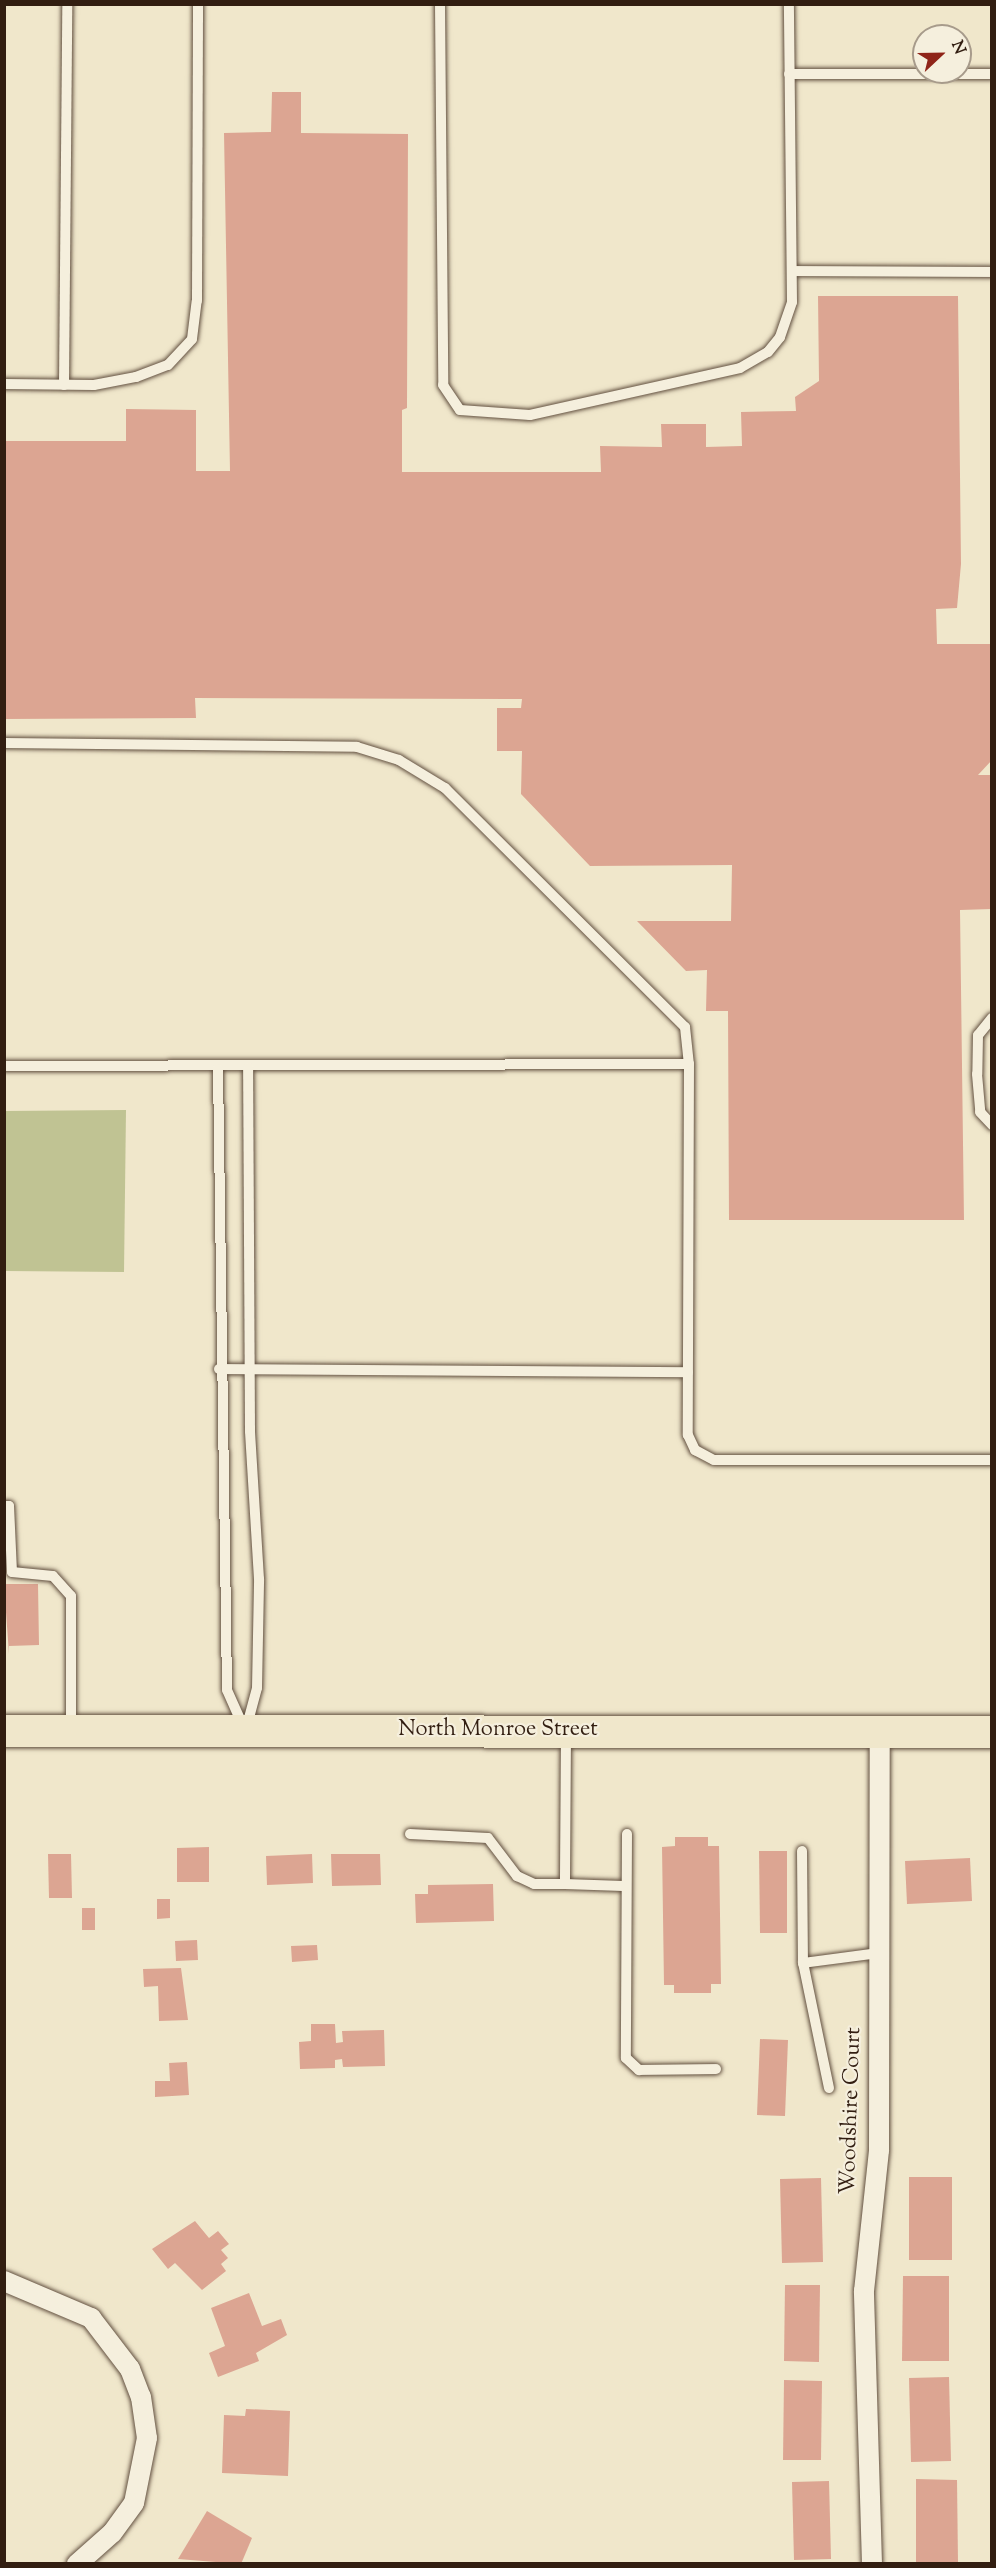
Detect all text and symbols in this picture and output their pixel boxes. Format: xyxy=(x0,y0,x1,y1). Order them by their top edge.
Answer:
north arrow xyxy=(912,24,972,84)
text: N xyxy=(944,38,970,58)
street label: North Monroe Street xyxy=(398,1718,598,1744)
street label: Woodshire Court xyxy=(836,2027,868,2195)

